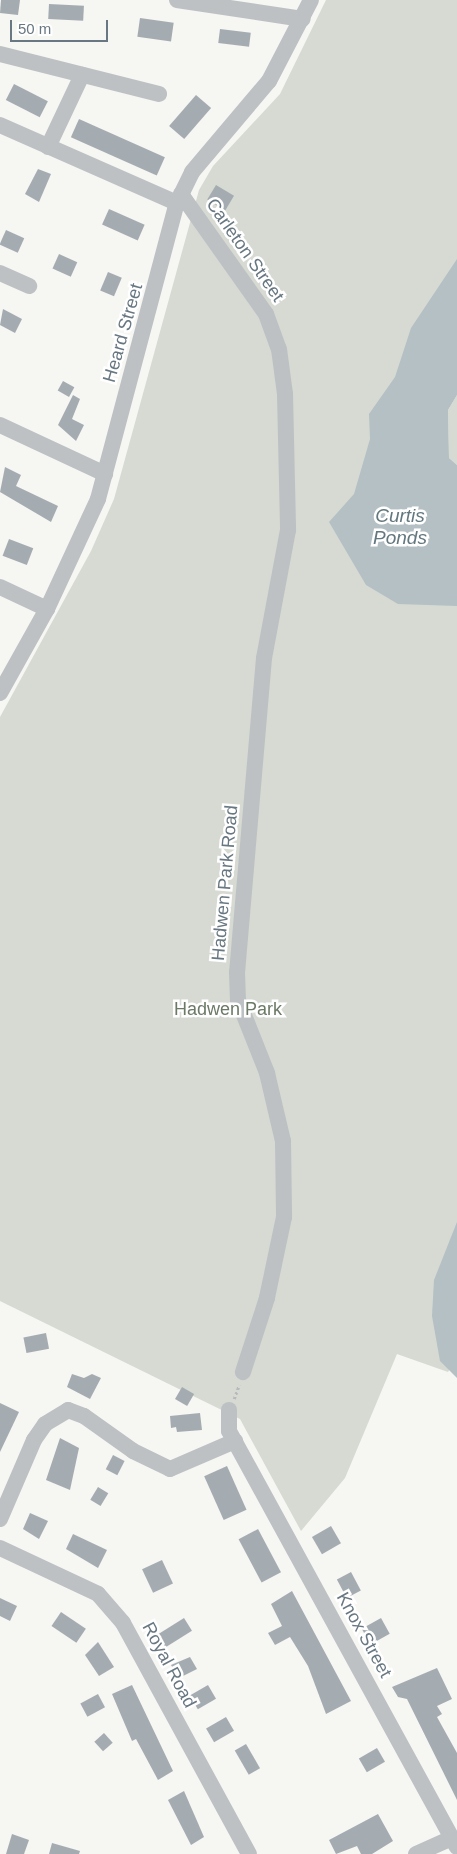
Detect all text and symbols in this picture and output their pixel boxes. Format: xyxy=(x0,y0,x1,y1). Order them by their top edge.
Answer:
scale bar xyxy=(12,10,110,42)
text: 50 m xyxy=(18,20,51,37)
street label: Carleton Street xyxy=(201,194,289,306)
street label: Heard Street xyxy=(99,281,147,385)
water label: Curtis Ponds xyxy=(373,505,427,549)
street label: Hadwen Park Road xyxy=(207,804,243,962)
park label: Hadwen Park xyxy=(174,998,282,1020)
street label: Knox Street xyxy=(332,1589,396,1681)
street label: Royal Road xyxy=(137,1618,201,1712)

